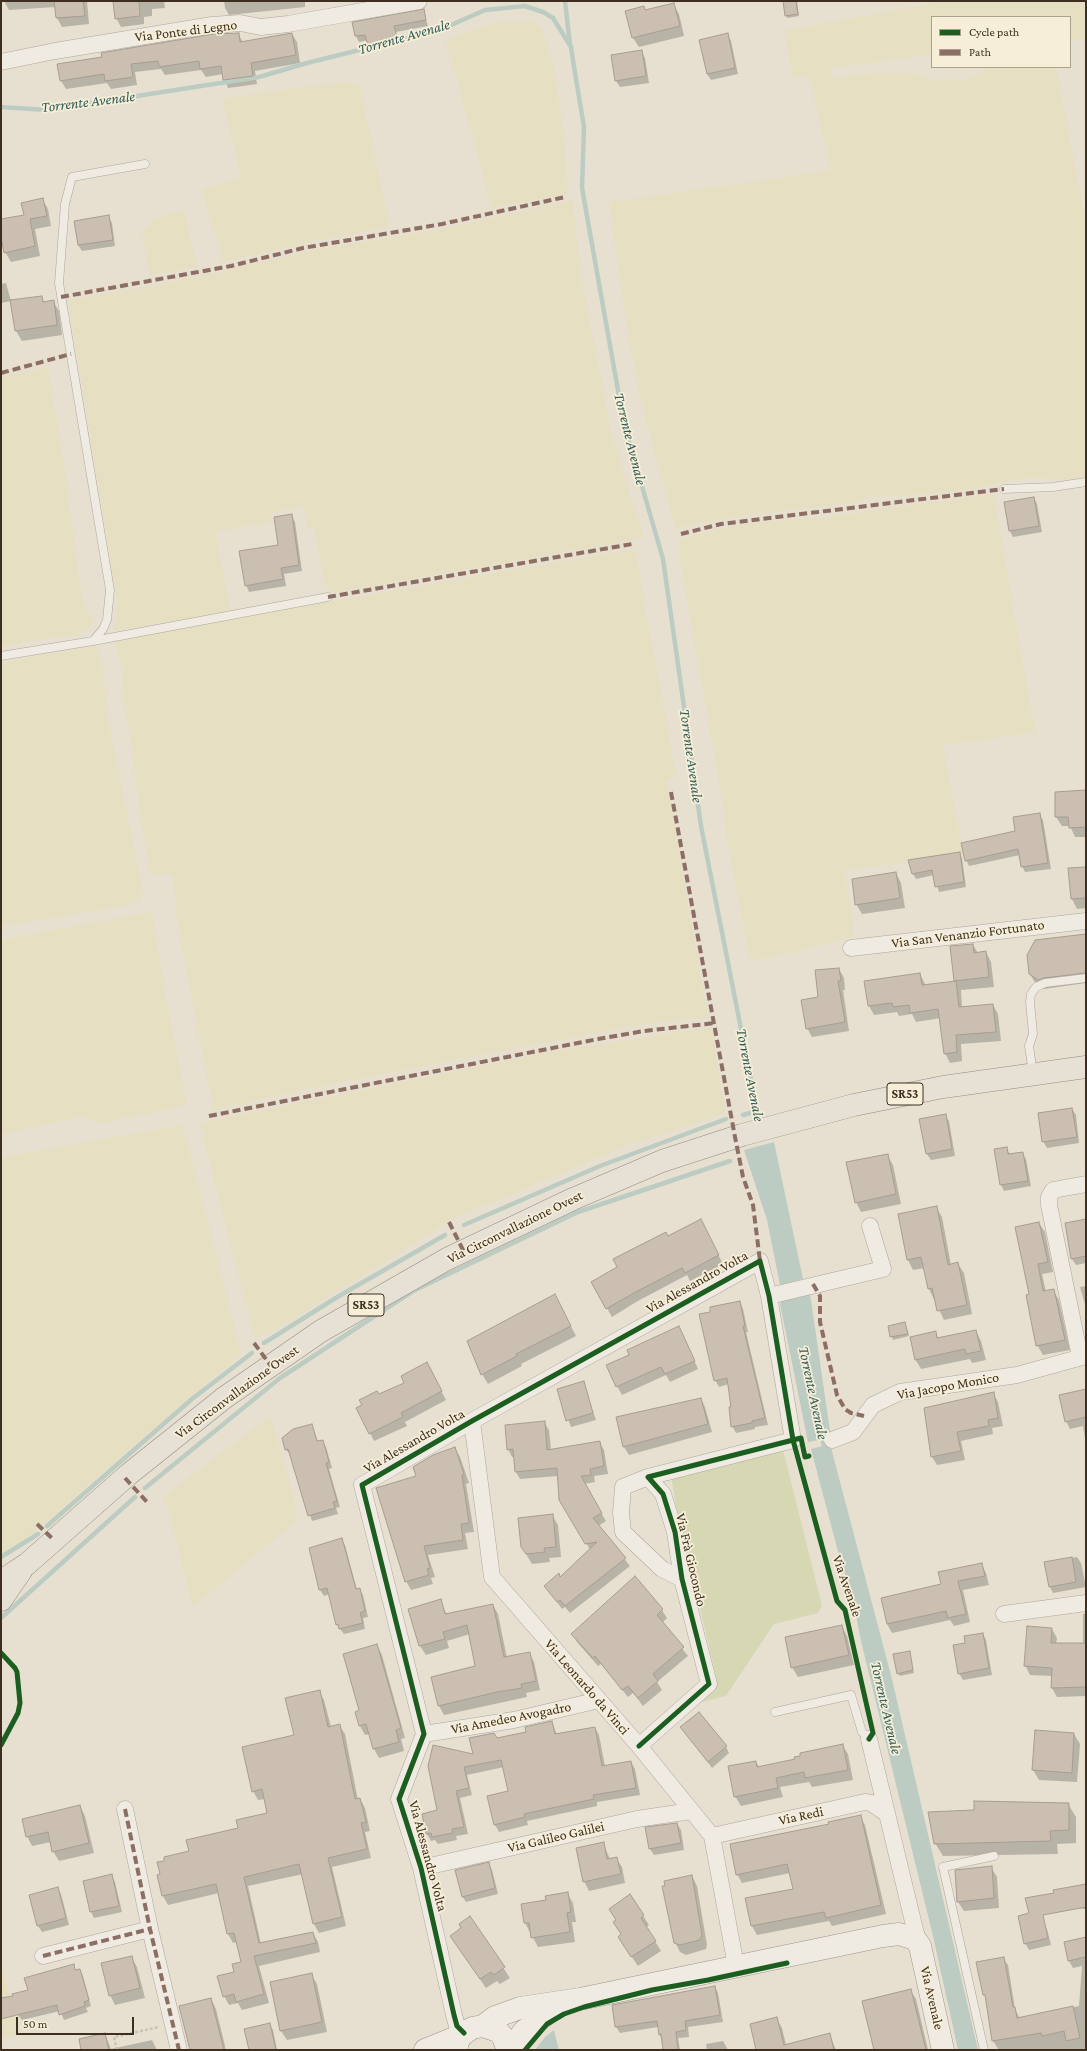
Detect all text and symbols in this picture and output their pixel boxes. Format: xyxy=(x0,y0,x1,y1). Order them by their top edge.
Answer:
water label: Torrente Avenale xyxy=(356,15,452,59)
street label: Via Ponte di Legno xyxy=(134,16,238,46)
legend xyxy=(931,16,1071,68)
text: Cycle path xyxy=(969,25,1019,39)
text: Path xyxy=(969,45,991,59)
water label: Torrente Avenale xyxy=(40,87,136,117)
water label: Torrente Avenale xyxy=(610,391,650,487)
water label: Torrente Avenale xyxy=(676,708,706,804)
street label: Via San Venanzio Fortunato xyxy=(891,916,1045,952)
water label: Torrente Avenale xyxy=(732,1027,768,1123)
road number: SR53 xyxy=(887,1083,923,1105)
street label: Via Circonvallazione Ovest xyxy=(444,1187,586,1267)
street label: Via Alessandro Volta xyxy=(643,1247,751,1317)
road number: SR53 xyxy=(348,1294,384,1316)
street label: Via Circonvallazione Ovest xyxy=(172,1341,302,1443)
water label: Torrente Avenale xyxy=(794,1345,832,1441)
street label: Via Jacopo Monico xyxy=(896,1369,1000,1403)
street label: Via Alessandro Volta xyxy=(360,1405,468,1477)
street label: Via Frà Giocondo xyxy=(672,1512,710,1608)
street label: Via Avenale xyxy=(829,1553,865,1619)
street label: Via Leonardo da Vinci xyxy=(541,1636,633,1738)
water label: Torrente Avenale xyxy=(867,1660,905,1756)
street label: Via Amedeo Avogadro xyxy=(449,1698,573,1738)
street label: Via Alessandro Volta xyxy=(405,1799,451,1913)
street label: Via Redi xyxy=(777,1803,825,1829)
street label: Via Galileo Galilei xyxy=(506,1818,606,1856)
street label: Via Avenale xyxy=(917,1965,947,2031)
scale bar xyxy=(18,2009,136,2035)
text: 50 m xyxy=(23,2017,47,2031)

